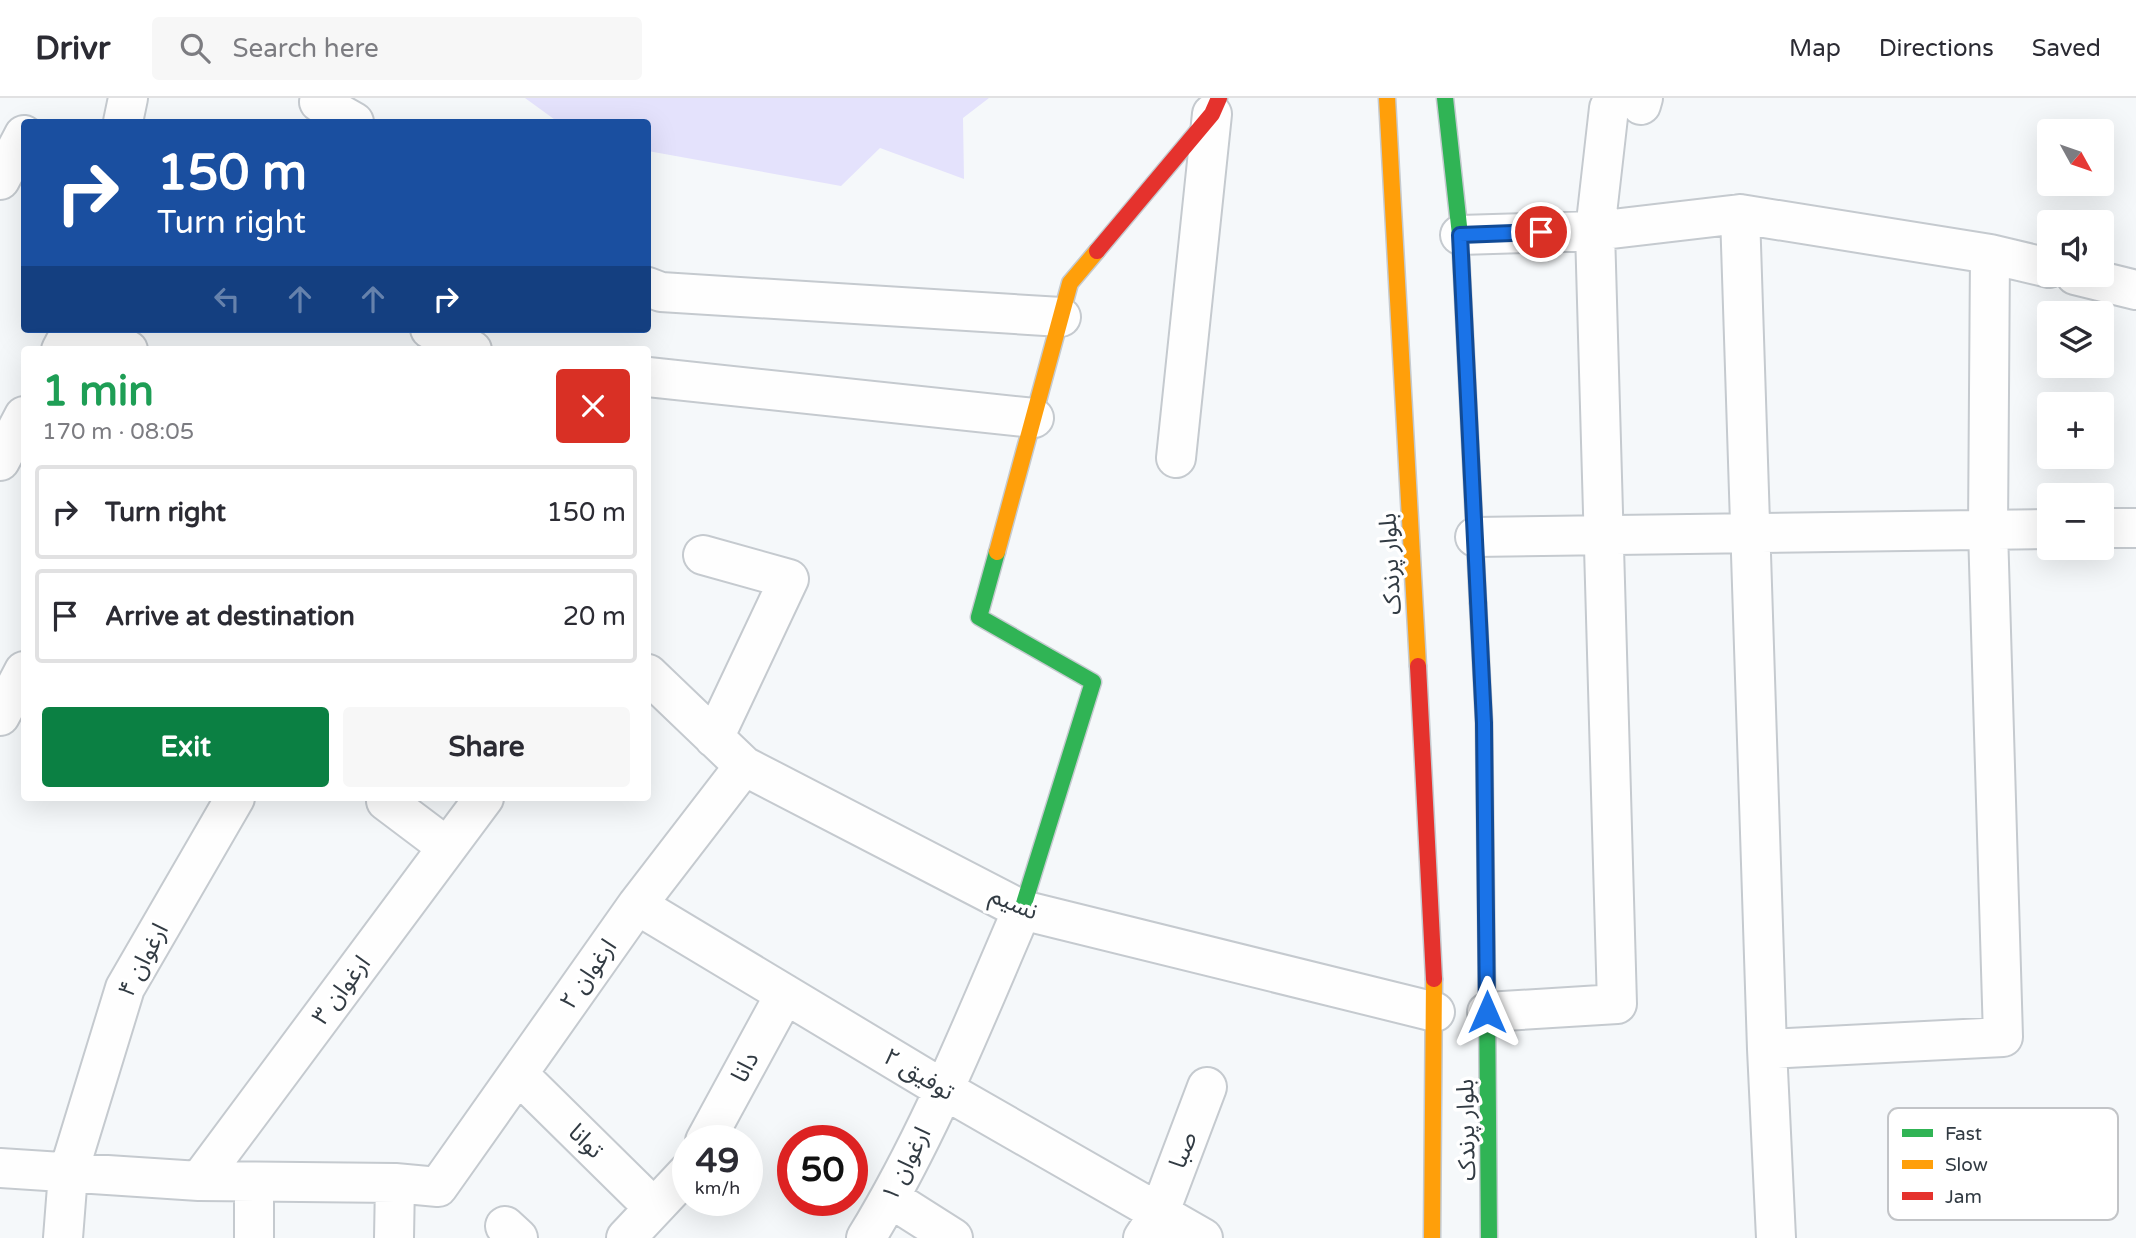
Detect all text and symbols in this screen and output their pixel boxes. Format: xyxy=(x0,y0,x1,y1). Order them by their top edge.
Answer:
search box xyxy=(152,17,642,80)
text: Drivr xyxy=(35,29,110,68)
icon: search xyxy=(176,29,214,67)
text: Search here xyxy=(232,33,379,64)
text: Map xyxy=(1789,34,1841,63)
text: Directions xyxy=(1879,34,1994,63)
text: Saved xyxy=(2032,34,2101,63)
north arrow xyxy=(2037,119,2114,196)
map controls xyxy=(2037,119,2114,560)
text: 150 m xyxy=(157,144,307,203)
icon: right xyxy=(42,147,133,238)
pin xyxy=(1511,202,1571,262)
text: Turn right xyxy=(157,204,306,242)
button: sound xyxy=(2037,210,2114,287)
icon: arrive xyxy=(1522,213,1560,251)
icon: left xyxy=(208,280,246,318)
icon: ahead xyxy=(281,280,319,318)
icon: ahead xyxy=(354,280,392,318)
icon: right xyxy=(427,280,465,318)
button: layers xyxy=(2037,301,2114,378)
text: 1 min xyxy=(42,366,154,417)
button: close xyxy=(556,369,630,443)
button: + xyxy=(2037,392,2114,469)
text: 170 m · 08:05 xyxy=(42,418,194,446)
button: − xyxy=(2037,483,2114,560)
icon: right xyxy=(46,493,84,531)
text: Turn right xyxy=(105,497,226,528)
text: 150 m xyxy=(546,497,626,528)
street label: بلوار پرندک xyxy=(1373,512,1408,616)
icon: arrive xyxy=(46,597,84,635)
text: Arrive at destination xyxy=(105,601,355,632)
text: 20 m xyxy=(563,601,626,632)
button: Exit xyxy=(42,707,329,787)
button: Share xyxy=(343,707,630,787)
street label: نسیم xyxy=(985,880,1042,928)
street label: ارغوان ۴ xyxy=(112,918,175,1002)
street label: ارغوان ۲ xyxy=(554,933,623,1015)
street label: ارغوان ۳ xyxy=(306,950,377,1031)
position arrow xyxy=(1450,975,1524,1049)
street label: توفیق ۲ xyxy=(878,1042,959,1107)
street label: دانا xyxy=(725,1047,766,1088)
street label: بلوار پرندک xyxy=(1451,1079,1482,1181)
legend xyxy=(1888,1108,2118,1220)
street label: توانا xyxy=(562,1118,609,1165)
street label: ارغوان ۱ xyxy=(875,1122,937,1206)
text: Fast xyxy=(1945,1123,1982,1145)
speed limit sign: 50 xyxy=(777,1125,868,1216)
street label: صبا xyxy=(1163,1128,1204,1173)
text: 49 xyxy=(696,1140,739,1182)
text: Slow xyxy=(1945,1154,1988,1176)
text: km/h xyxy=(695,1177,740,1199)
text: Jam xyxy=(1945,1186,1982,1208)

